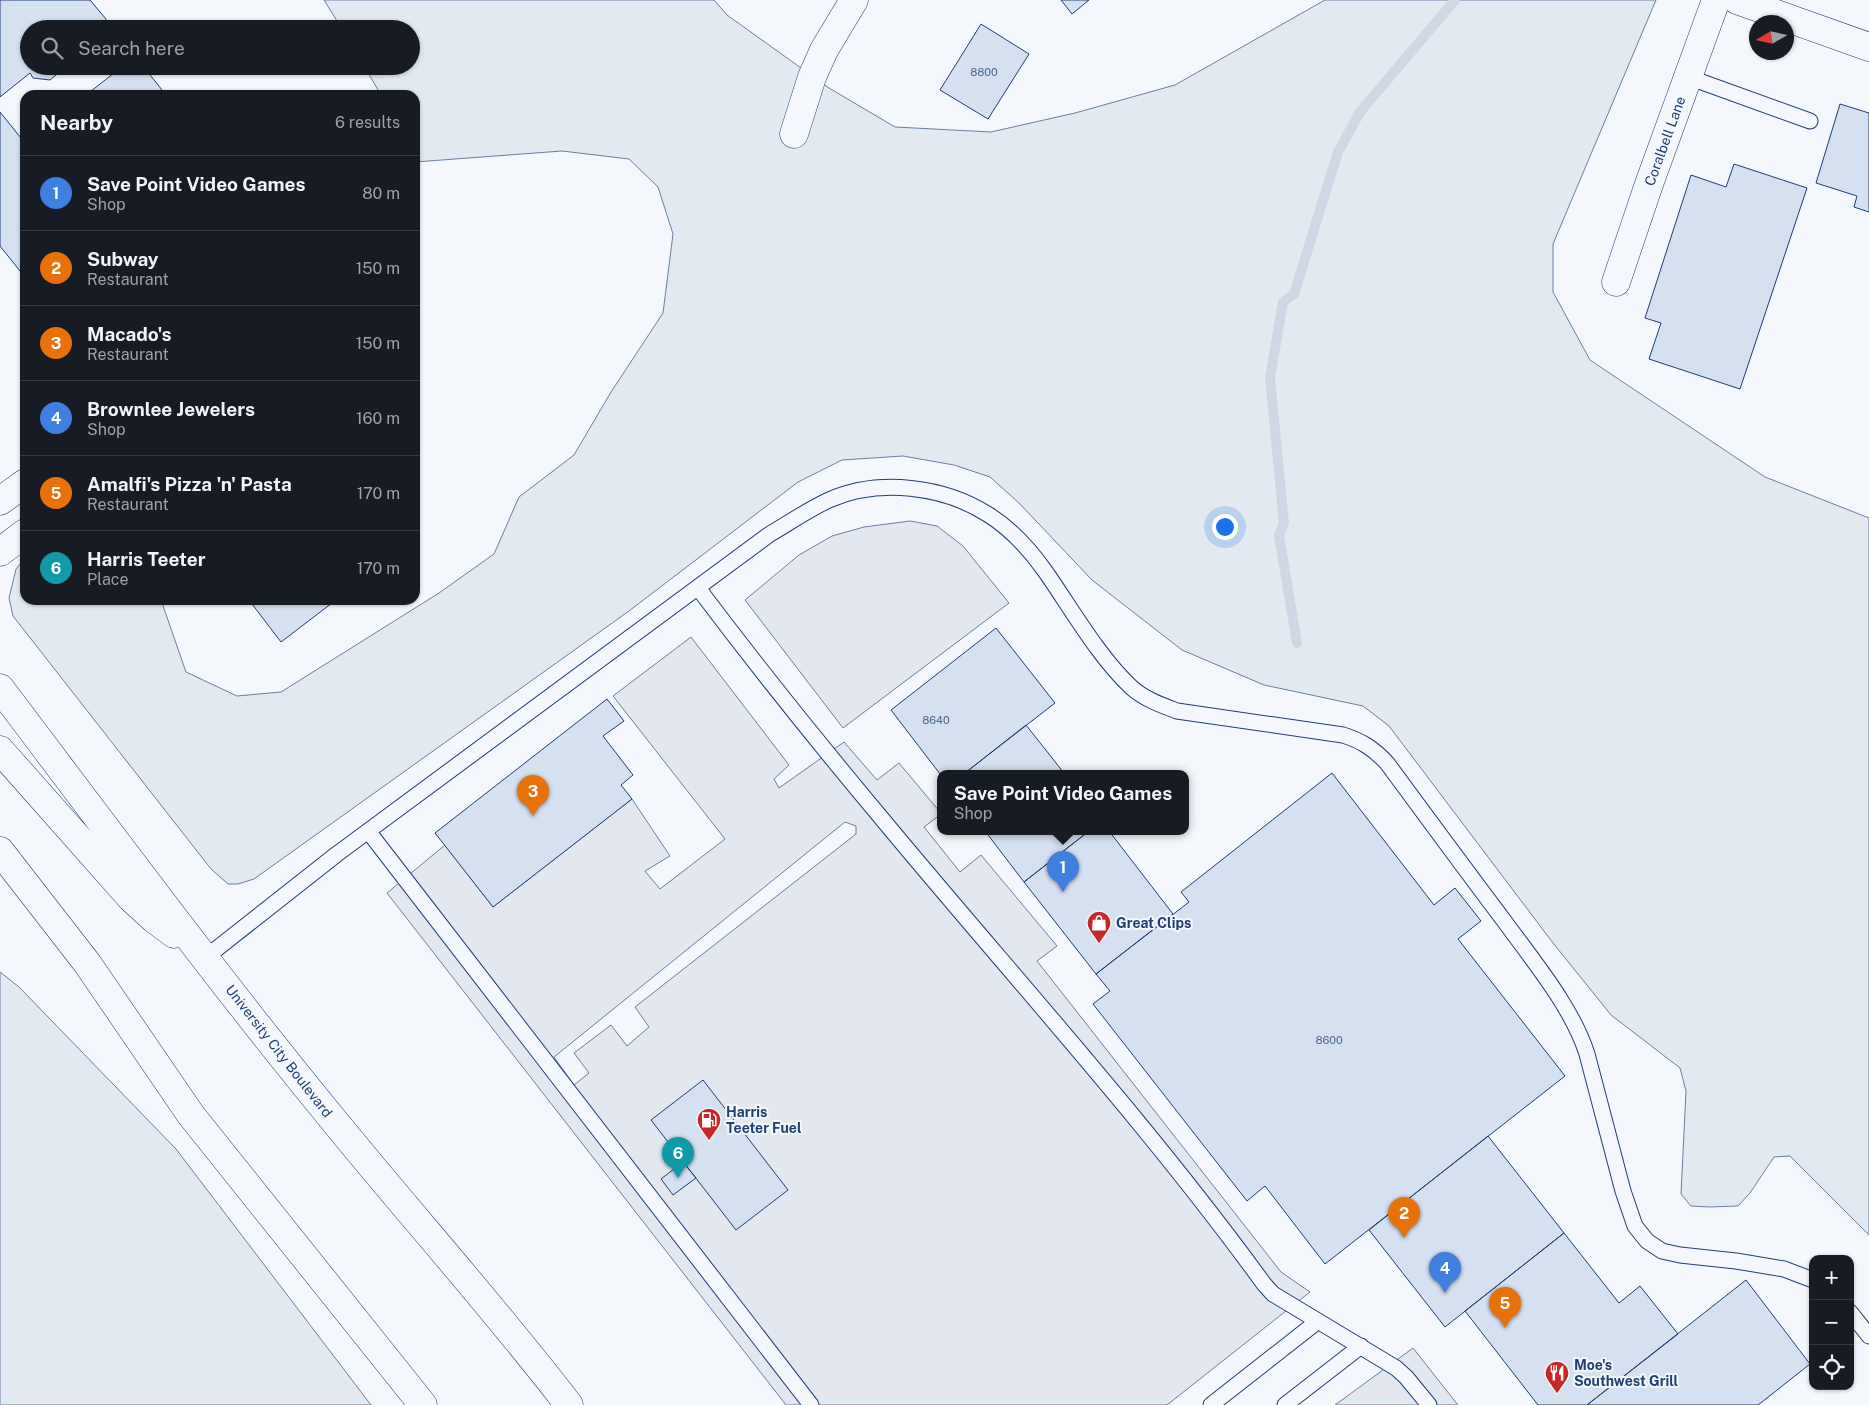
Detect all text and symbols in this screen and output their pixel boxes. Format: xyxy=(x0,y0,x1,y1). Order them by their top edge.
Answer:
north arrow xyxy=(1749,15,1794,60)
search box xyxy=(20,20,420,75)
icon: search xyxy=(38,34,66,62)
text: Search here xyxy=(78,37,185,59)
house number: 8800 xyxy=(970,66,998,78)
street label: Coralbell Lane xyxy=(1641,94,1689,188)
text: Nearby xyxy=(40,110,113,135)
text: 6 results xyxy=(335,113,400,132)
text: Save Point Video Games xyxy=(87,173,305,195)
text: 1 xyxy=(53,184,59,203)
text: 80 m xyxy=(362,184,400,203)
text: Shop xyxy=(87,195,126,214)
text: Subway xyxy=(87,248,159,270)
text: 2 xyxy=(51,259,61,278)
text: 150 m xyxy=(356,259,400,278)
text: Restaurant xyxy=(87,270,169,289)
text: Macado's xyxy=(87,323,171,345)
text: 3 xyxy=(51,334,61,353)
text: 150 m xyxy=(356,334,400,353)
text: Restaurant xyxy=(87,345,169,364)
text: Brownlee Jewelers xyxy=(87,398,255,420)
text: 4 xyxy=(51,409,61,428)
text: 160 m xyxy=(356,409,400,428)
text: Shop xyxy=(87,420,126,439)
text: Amalfi's Pizza 'n' Pasta xyxy=(87,473,292,495)
text: 5 xyxy=(51,484,61,503)
text: 170 m xyxy=(357,484,400,503)
text: Restaurant xyxy=(87,495,169,514)
your location xyxy=(1212,514,1238,540)
text: Harris Teeter xyxy=(87,548,206,570)
text: 6 xyxy=(51,559,61,578)
text: 170 m xyxy=(357,559,400,578)
text: Place xyxy=(87,570,129,589)
house number: 8640 xyxy=(922,714,950,726)
popup xyxy=(937,770,1189,835)
pin: 3 xyxy=(517,775,549,816)
text: Save Point Video Games xyxy=(954,782,1172,804)
text: Shop xyxy=(954,804,992,823)
pin: 1 xyxy=(1047,851,1079,892)
shop icon: Great Clips xyxy=(1086,910,1112,944)
place label: Great Clips xyxy=(1116,915,1191,931)
street label: University City Boulevard xyxy=(222,982,336,1120)
house number: 8600 xyxy=(1315,1034,1343,1046)
place label: Harris Teeter Fuel xyxy=(726,1104,802,1136)
fuel station icon: Harris Teeter Fuel xyxy=(696,1107,722,1141)
pin: 6 xyxy=(662,1137,694,1178)
pin: 2 xyxy=(1388,1197,1420,1238)
pin: 4 xyxy=(1429,1252,1461,1293)
map controls xyxy=(1809,1255,1854,1390)
button: + xyxy=(1809,1255,1854,1300)
pin: 5 xyxy=(1489,1287,1521,1328)
button: − xyxy=(1809,1300,1854,1345)
button: locate xyxy=(1809,1345,1854,1390)
place label: Moe's Southwest Grill xyxy=(1574,1357,1679,1389)
restaurant icon: Moe's Southwest Grill xyxy=(1544,1360,1570,1394)

